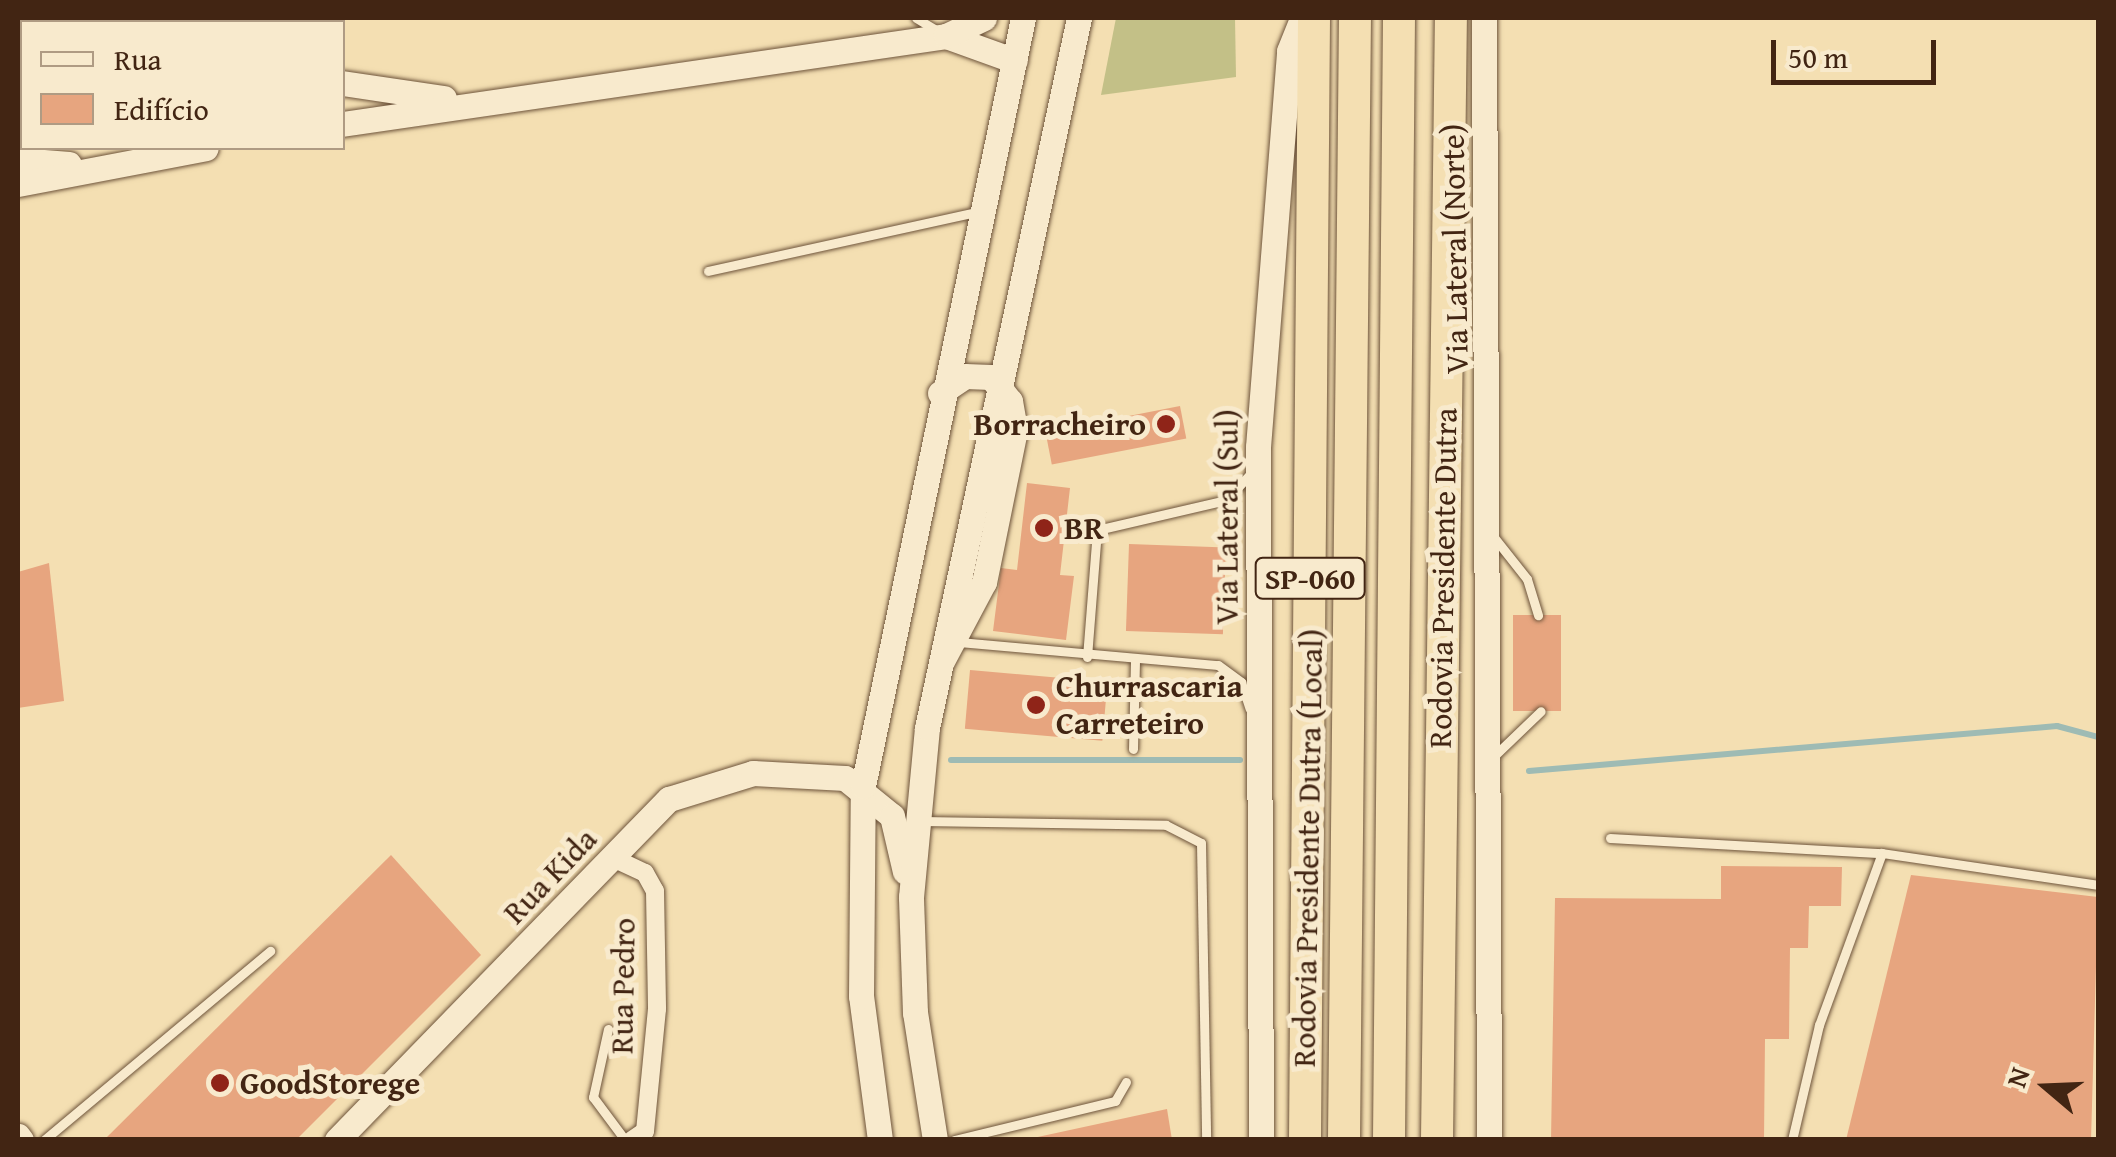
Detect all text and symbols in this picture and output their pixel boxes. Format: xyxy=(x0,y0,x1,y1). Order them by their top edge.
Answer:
legend xyxy=(20,20,345,150)
scale bar xyxy=(1776,20,1941,82)
text: 50 m xyxy=(1788,35,1848,79)
text: Rua xyxy=(114,37,162,81)
text: Edifício xyxy=(114,87,209,131)
street label: Via Lateral (Norte) xyxy=(1434,123,1476,375)
place label: Borracheiro xyxy=(974,405,1146,443)
street label: Rodovia Presidente Dutra xyxy=(1421,407,1465,749)
street label: Via Lateral (Sul) xyxy=(1208,409,1246,625)
marker: Borracheiro xyxy=(1155,413,1177,435)
place label: BR xyxy=(1064,509,1104,547)
marker: BR xyxy=(1033,517,1055,539)
road number: SP-060 xyxy=(1252,553,1368,603)
street label: Rodovia Presidente Dutra (Local) xyxy=(1285,628,1331,1068)
place label: Churrascaria Carreteiro xyxy=(1056,668,1243,743)
marker: Churrascaria Carreteiro xyxy=(1025,694,1047,716)
street label: Rua Kida xyxy=(495,820,605,932)
street label: Rua Pedro xyxy=(603,918,643,1054)
north arrow xyxy=(1996,1037,2096,1137)
text: N xyxy=(1995,1062,2040,1093)
place label: GoodStorege xyxy=(240,1064,420,1102)
marker: GoodStorege xyxy=(209,1072,231,1094)

